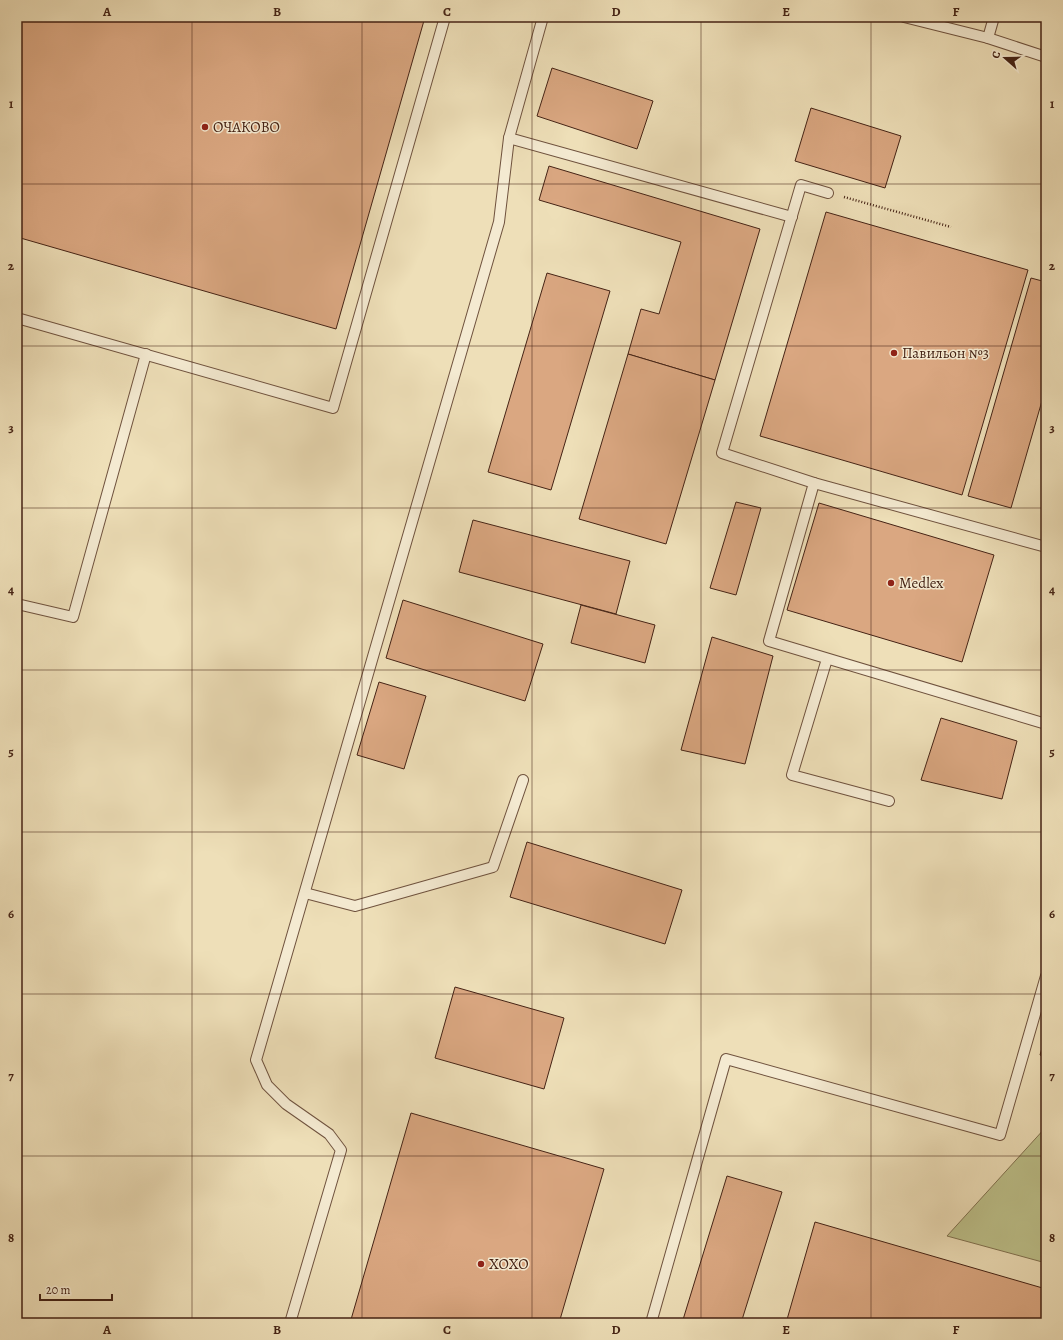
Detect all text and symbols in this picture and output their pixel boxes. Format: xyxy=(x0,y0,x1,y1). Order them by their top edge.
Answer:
text: A xyxy=(102,3,112,20)
text: B xyxy=(273,3,281,20)
text: C xyxy=(443,3,451,20)
text: D xyxy=(611,3,621,20)
text: E xyxy=(782,3,790,20)
text: F xyxy=(953,3,960,20)
north arrow xyxy=(985,38,1025,78)
text: С xyxy=(988,49,1004,61)
text: 1 xyxy=(9,95,14,112)
text: 1 xyxy=(1050,95,1055,112)
place label: ОЧАКОВО xyxy=(213,117,280,137)
marker: ОЧАКОВО xyxy=(200,122,210,132)
text: 2 xyxy=(8,257,15,274)
text: 2 xyxy=(1049,257,1056,274)
place label: Павильон №3 xyxy=(902,343,989,363)
marker: Павильон №3 xyxy=(889,348,899,358)
text: 3 xyxy=(8,419,14,436)
text: 3 xyxy=(1049,419,1055,436)
place label: Medlex xyxy=(899,573,943,593)
marker: Medlex xyxy=(886,578,896,588)
text: 4 xyxy=(8,581,14,598)
text: 4 xyxy=(1049,581,1055,598)
text: 5 xyxy=(8,743,14,760)
text: 5 xyxy=(1049,743,1055,760)
text: 6 xyxy=(8,905,14,922)
text: 6 xyxy=(1049,905,1055,922)
text: 7 xyxy=(8,1067,14,1084)
text: 7 xyxy=(1049,1067,1055,1084)
text: 8 xyxy=(8,1229,14,1246)
text: 8 xyxy=(1049,1229,1055,1246)
place label: XOXO xyxy=(489,1254,529,1274)
marker: XOXO xyxy=(476,1259,486,1269)
scale bar xyxy=(40,1276,112,1302)
text: 20 m xyxy=(46,1282,70,1298)
text: A xyxy=(102,1321,112,1338)
text: B xyxy=(273,1321,281,1338)
text: C xyxy=(443,1321,451,1338)
text: D xyxy=(611,1321,621,1338)
text: E xyxy=(782,1321,790,1338)
text: F xyxy=(953,1321,960,1338)

